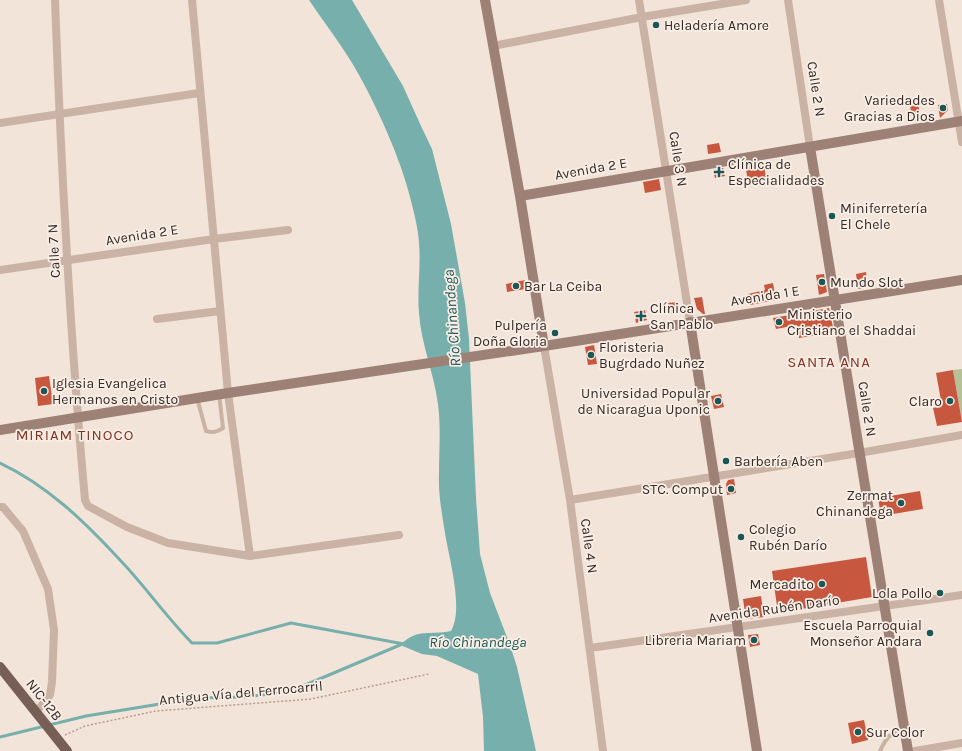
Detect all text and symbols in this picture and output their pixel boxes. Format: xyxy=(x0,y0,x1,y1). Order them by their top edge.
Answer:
place label: Heladería Amore xyxy=(664,17,769,34)
marker: Heladería Amore xyxy=(651,20,661,30)
street label: Calle 2 N xyxy=(803,60,829,118)
place label: Variedades Gracias a Dios xyxy=(844,92,935,125)
marker: Variedades Gracias a Dios xyxy=(938,103,948,113)
street label: Calle 3 N xyxy=(665,130,691,188)
street label: Avenida 2 E xyxy=(553,154,629,184)
place label: Clínica de Especialidades xyxy=(728,156,825,189)
marker: Clínica de Especialidades xyxy=(713,166,725,178)
place label: Miniferretería El Chele xyxy=(840,200,927,233)
marker: Miniferretería El Chele xyxy=(827,211,837,221)
street label: Avenida 2 E xyxy=(105,221,179,249)
street label: Calle 7 N xyxy=(44,224,64,278)
water label: Río Chinandega xyxy=(440,269,464,367)
place label: Mundo Slot xyxy=(830,274,903,291)
marker: Mundo Slot xyxy=(817,277,827,287)
place label: Bar La Ceiba xyxy=(524,278,602,295)
marker: Bar La Ceiba xyxy=(511,281,521,291)
street label: Avenida 1 E xyxy=(729,282,801,310)
place label: Clínica San Pablo xyxy=(650,300,713,333)
place label: Ministerio Cristiano el Shaddai xyxy=(787,306,916,339)
marker: Clínica San Pablo xyxy=(635,310,647,322)
place label: Pulpería Doña Gloria xyxy=(473,317,547,350)
marker: Ministerio Cristiano el Shaddai xyxy=(774,317,784,327)
marker: Pulpería Doña Gloria xyxy=(550,328,560,338)
place label: Floristeria Bugrdado Nuñez xyxy=(599,339,705,372)
marker: Floristeria Bugrdado Nuñez xyxy=(586,350,596,360)
district label: SANTA ANA xyxy=(787,353,871,371)
place label: Iglesia Evangelica Hermanos en Cristo xyxy=(52,375,178,408)
street label: Calle 2 N xyxy=(854,380,880,438)
place label: Universidad Popular de Nicaragua Uponic xyxy=(578,385,711,418)
marker: Iglesia Evangelica Hermanos en Cristo xyxy=(39,386,49,396)
place label: Claro xyxy=(909,393,942,410)
marker: Universidad Popular de Nicaragua Uponic xyxy=(713,396,723,406)
marker: Claro xyxy=(945,396,955,406)
district label: MIRIAM TINOCO xyxy=(16,426,134,444)
place label: Barbería Aben xyxy=(734,453,823,470)
marker: Barbería Aben xyxy=(721,456,731,466)
place label: STC. Comput xyxy=(642,481,723,498)
marker: STC. Comput xyxy=(726,484,736,494)
place label: Zermat Chinandega xyxy=(816,487,893,520)
marker: Zermat Chinandega xyxy=(896,498,906,508)
street label: Calle 4 N xyxy=(577,517,601,575)
place label: Colegio Rubén Darío xyxy=(749,521,827,554)
marker: Colegio Rubén Darío xyxy=(736,532,746,542)
place label: Mercadito xyxy=(750,576,814,593)
marker: Mercadito xyxy=(817,579,827,589)
place label: Lola Pollo xyxy=(872,585,932,602)
marker: Lola Pollo xyxy=(935,588,945,598)
street label: Avenida Rubén Darío xyxy=(707,591,841,627)
place label: Escuela Parroquial Monseñor Andara xyxy=(803,617,922,650)
marker: Escuela Parroquial Monseñor Andara xyxy=(925,628,935,638)
place label: Libreria Mariam xyxy=(645,632,746,649)
water label: Río Chinandega xyxy=(429,633,527,651)
marker: Libreria Mariam xyxy=(749,635,759,645)
street label: NIC-12B xyxy=(22,676,66,724)
street label: Antigua Vía del Ferrocarril xyxy=(158,677,324,709)
place label: Sur Color xyxy=(866,724,925,741)
marker: Sur Color xyxy=(853,727,863,737)

